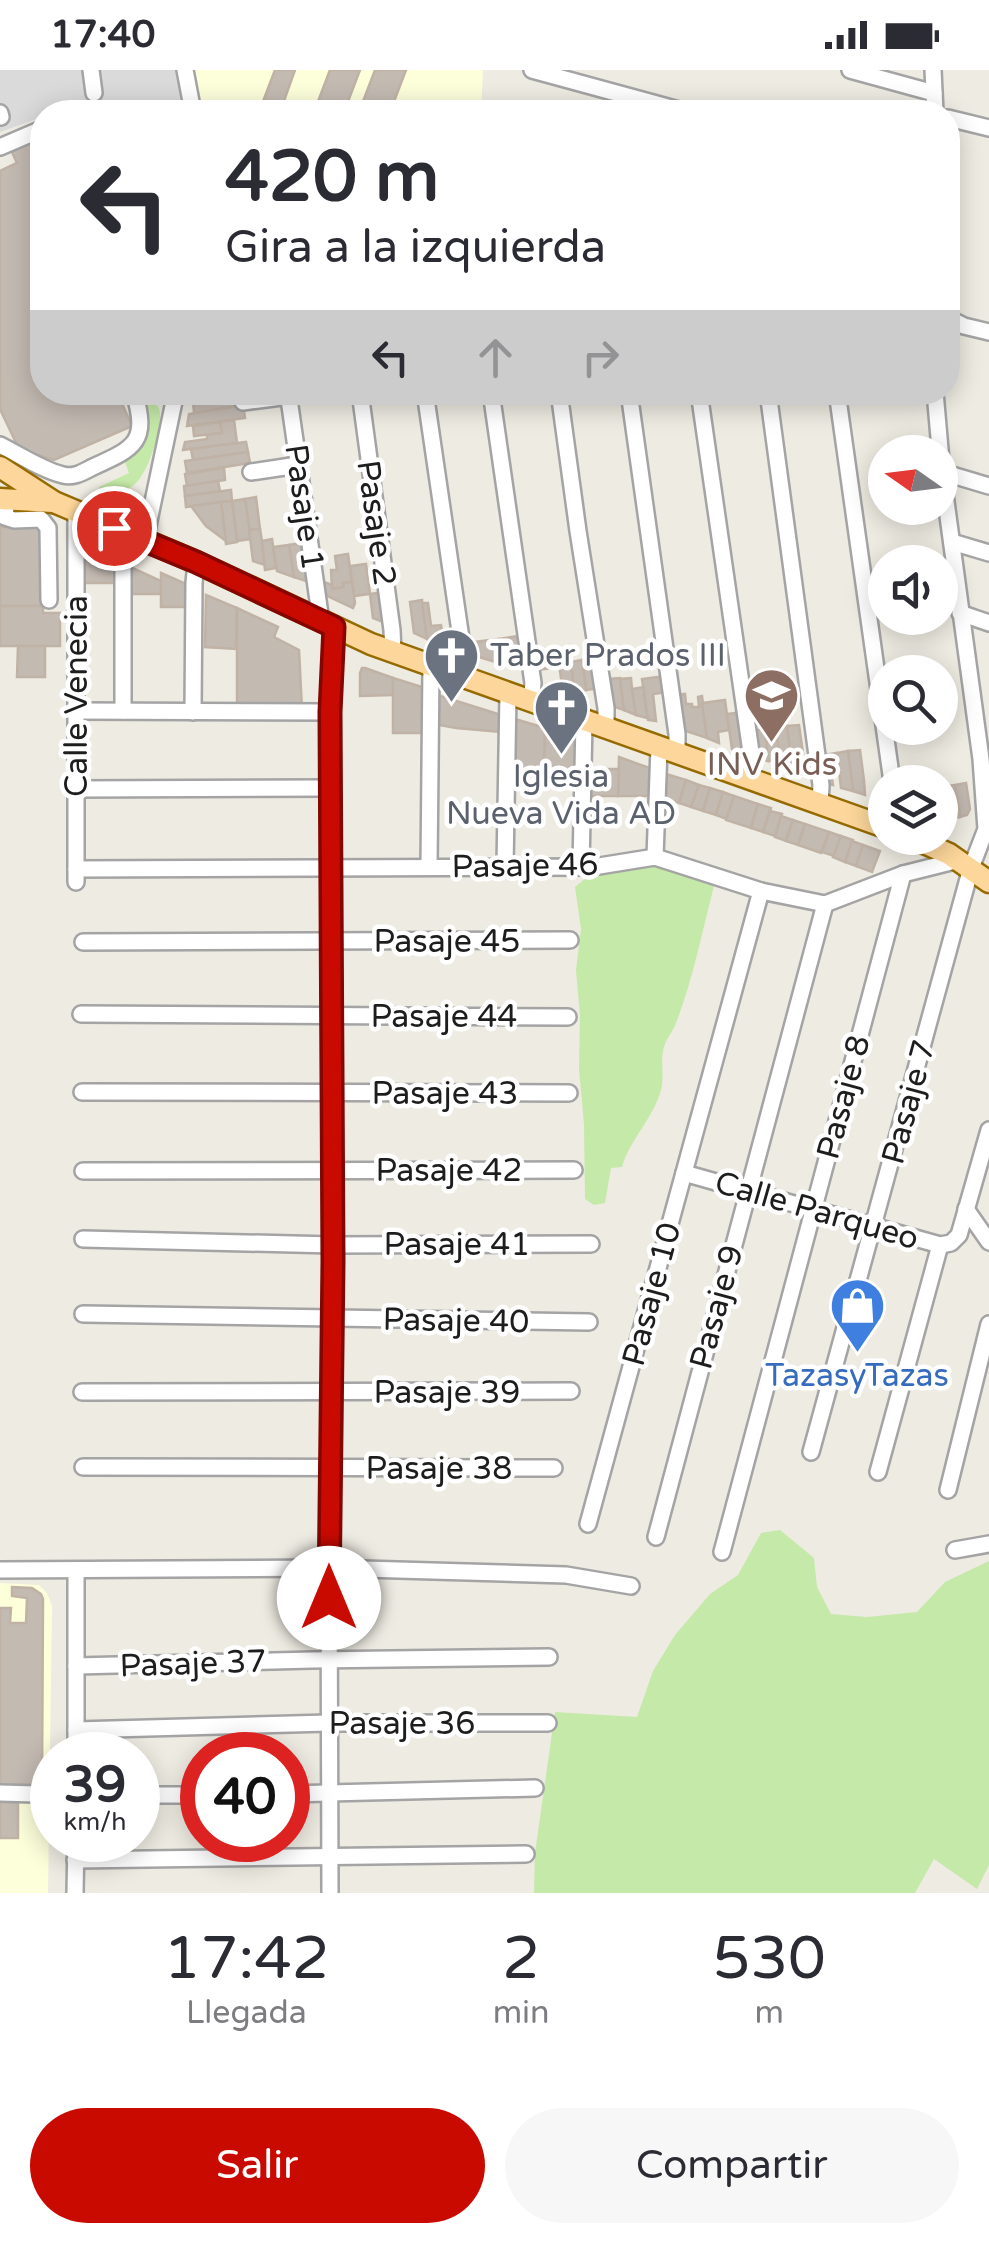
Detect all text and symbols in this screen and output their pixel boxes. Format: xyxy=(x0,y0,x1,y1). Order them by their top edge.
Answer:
text: 17:40 xyxy=(50,12,155,58)
text: 420 m xyxy=(225,136,439,220)
icon: left xyxy=(60,140,190,270)
text: Gira a la izquierda xyxy=(225,221,606,275)
icon: left xyxy=(363,330,418,385)
icon: ahead xyxy=(468,330,523,385)
icon: right xyxy=(573,330,628,385)
north arrow xyxy=(868,435,958,525)
map controls xyxy=(868,435,958,855)
street label: Pasaje 1 xyxy=(276,442,332,573)
street label: Pasaje 2 xyxy=(348,458,404,589)
pin xyxy=(72,486,157,571)
icon: arrive xyxy=(87,501,142,556)
button: sound xyxy=(868,545,958,635)
street label: Calle Venecia xyxy=(58,595,96,797)
church icon: Taber Prados III xyxy=(421,625,481,704)
place label: Taber Prados III xyxy=(490,637,726,675)
button: search xyxy=(868,655,958,745)
school or university icon: INV Kids xyxy=(742,665,802,744)
church icon: Iglesia Nueva Vida AD xyxy=(531,677,591,756)
place label: INV Kids xyxy=(707,746,837,784)
place label: Iglesia Nueva Vida AD xyxy=(446,758,676,833)
button: layers xyxy=(868,765,958,855)
street label: Pasaje 46 xyxy=(451,846,599,886)
street label: Pasaje 45 xyxy=(374,923,520,961)
street label: Pasaje 44 xyxy=(371,998,517,1036)
street label: Pasaje 8 xyxy=(809,1031,879,1163)
street label: Pasaje 7 xyxy=(874,1036,944,1168)
street label: Pasaje 43 xyxy=(372,1075,518,1113)
street label: Pasaje 42 xyxy=(376,1152,522,1190)
street label: Calle Parqueo xyxy=(710,1164,923,1258)
street label: Pasaje 10 xyxy=(615,1218,689,1370)
street label: Pasaje 41 xyxy=(384,1226,530,1264)
street label: Pasaje 9 xyxy=(682,1241,752,1373)
shop icon: TazasyTazas xyxy=(827,1276,887,1355)
street label: Pasaje 40 xyxy=(382,1301,530,1341)
place label: TazasyTazas xyxy=(765,1357,949,1395)
street label: Pasaje 39 xyxy=(374,1374,520,1412)
street label: Pasaje 38 xyxy=(366,1450,512,1488)
position arrow xyxy=(277,1546,381,1650)
street label: Pasaje 37 xyxy=(119,1642,267,1686)
street label: Pasaje 36 xyxy=(329,1705,475,1743)
speed limit sign: 40 xyxy=(180,1732,310,1862)
text: 39 xyxy=(64,1755,126,1815)
text: km/h xyxy=(64,1807,126,1837)
text: 17:42 xyxy=(163,1923,330,1995)
text: 2 xyxy=(502,1923,540,1995)
text: 530 xyxy=(713,1923,826,1995)
text: Llegada xyxy=(186,1994,307,2032)
text: min xyxy=(493,1994,550,2032)
text: m xyxy=(755,1994,784,2032)
button: Salir xyxy=(30,2108,485,2223)
button: Compartir xyxy=(505,2108,959,2223)

